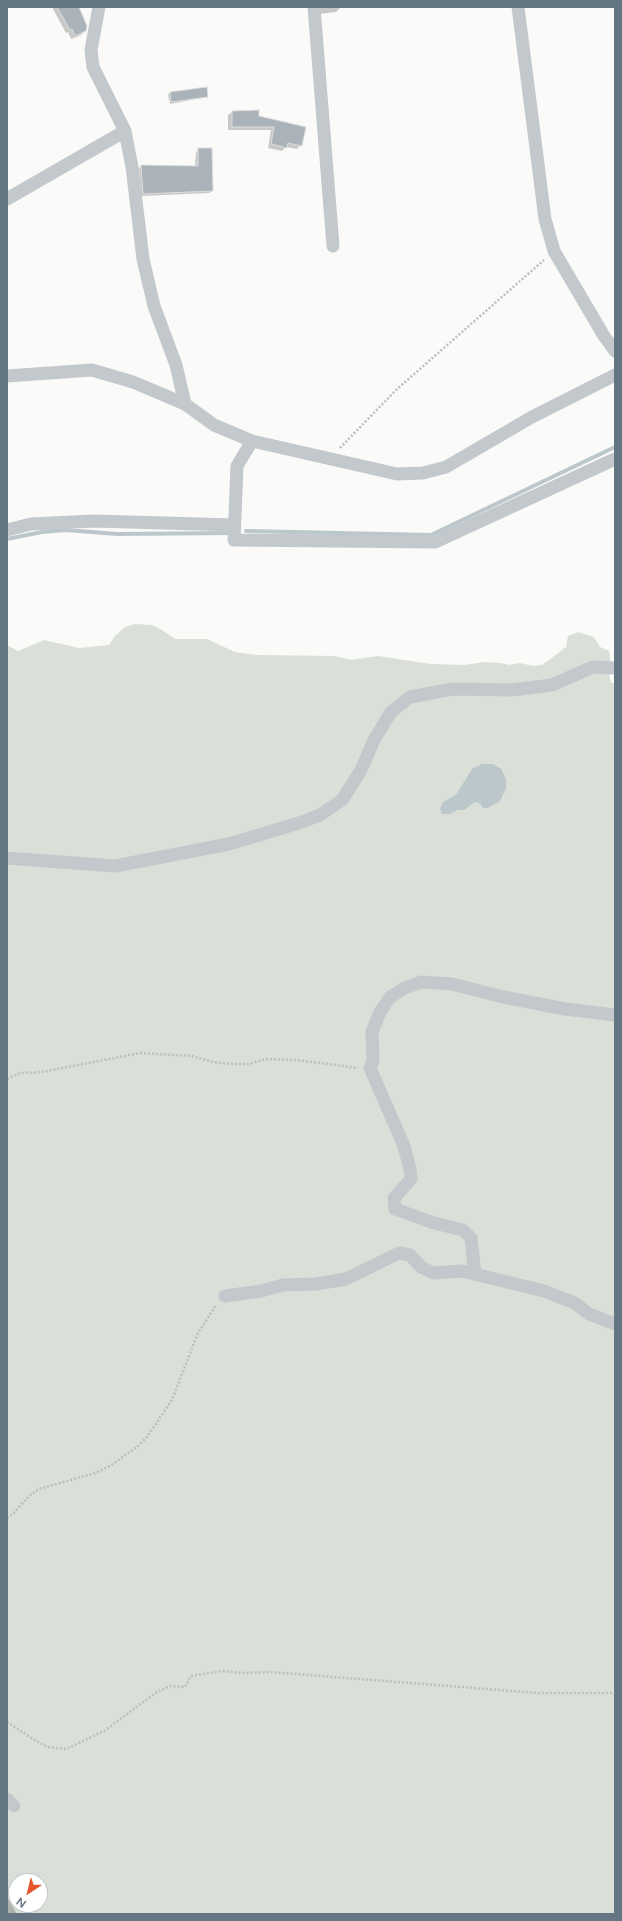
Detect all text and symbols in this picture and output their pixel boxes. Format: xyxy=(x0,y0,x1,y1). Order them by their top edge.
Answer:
north arrow xyxy=(8,1873,48,1913)
text: N xyxy=(14,1895,29,1910)

